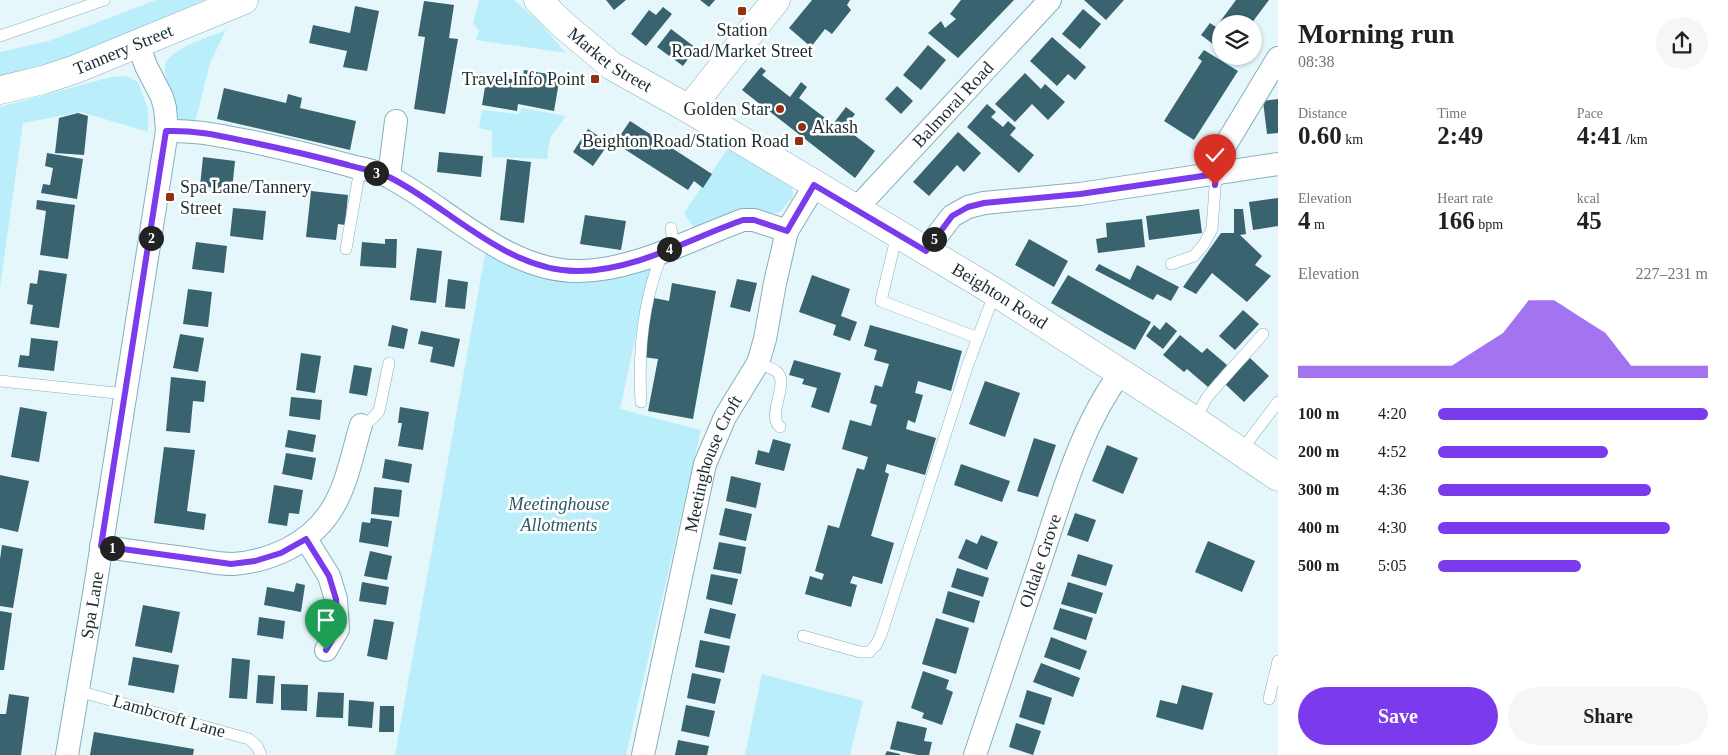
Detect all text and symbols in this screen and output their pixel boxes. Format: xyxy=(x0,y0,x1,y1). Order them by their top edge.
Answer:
marker: Station Road/Market Street xyxy=(736,5,748,17)
map controls xyxy=(1212,15,1262,65)
button: layers xyxy=(1212,15,1262,65)
button: share xyxy=(1656,17,1708,69)
text: Morning run xyxy=(1298,18,1454,49)
street label: Tannery Street xyxy=(71,20,176,79)
place label: Station Road/Market Street xyxy=(671,20,813,61)
street label: Market Street xyxy=(564,23,655,96)
text: 08:38 xyxy=(1298,53,1334,70)
street label: Balmoral Road xyxy=(908,58,998,151)
place label: Travel Info Point xyxy=(462,69,585,89)
marker: Travel Info Point xyxy=(589,73,601,85)
place label: Golden Star xyxy=(684,99,770,119)
marker: Golden Star xyxy=(774,103,786,115)
text: Distance xyxy=(1298,106,1347,121)
text: Time xyxy=(1437,106,1466,121)
text: Pace xyxy=(1577,106,1603,121)
place label: Akash xyxy=(812,117,858,137)
marker: Akash xyxy=(796,121,808,133)
text: 0.60 xyxy=(1298,122,1342,149)
text: 2:49 xyxy=(1437,122,1483,149)
text: 4:41 xyxy=(1577,122,1622,149)
place label: Beighton Road/Station Road xyxy=(582,131,789,151)
text: km xyxy=(1342,132,1363,147)
text: /km xyxy=(1622,132,1648,147)
pin xyxy=(1194,134,1236,185)
marker: Beighton Road/Station Road xyxy=(793,135,805,147)
icon: check xyxy=(1201,141,1229,169)
pin: 3 xyxy=(364,160,388,186)
text: 3 xyxy=(373,166,380,181)
place label: Spa Lane/Tannery Street xyxy=(180,177,311,218)
marker: Spa Lane/Tannery Street xyxy=(164,191,176,203)
text: Elevation xyxy=(1298,191,1352,206)
text: Heart rate xyxy=(1437,191,1493,206)
text: kcal xyxy=(1577,191,1600,206)
text: 4 xyxy=(1298,207,1311,234)
text: 166 xyxy=(1437,207,1475,234)
text: 45 xyxy=(1577,207,1602,234)
text: m xyxy=(1311,217,1325,232)
text: bpm xyxy=(1475,217,1503,232)
pin: 2 xyxy=(138,226,164,250)
pin: 5 xyxy=(922,226,946,252)
text: 2 xyxy=(148,231,155,246)
text: 5 xyxy=(931,232,938,247)
pin: 4 xyxy=(656,236,682,262)
text: 4 xyxy=(666,242,673,257)
street label: Beighton Road xyxy=(948,259,1051,333)
text: Elevation xyxy=(1298,265,1359,282)
text: 227–231 m xyxy=(1636,265,1708,282)
street label: Meetinghouse Croft xyxy=(681,392,746,534)
text: 100 m xyxy=(1298,405,1339,422)
text: 4:20 xyxy=(1378,405,1406,422)
text: 200 m xyxy=(1298,443,1339,460)
text: 4:52 xyxy=(1378,443,1406,460)
text: 300 m xyxy=(1298,481,1339,498)
text: 4:36 xyxy=(1378,481,1406,498)
park label: Meetinghouse Allotments xyxy=(508,494,609,535)
street label: Oldale Grove xyxy=(1015,511,1065,610)
text: 400 m xyxy=(1298,519,1339,536)
text: 4:30 xyxy=(1378,519,1406,536)
pin: 1 xyxy=(100,536,124,560)
text: 1 xyxy=(109,541,116,556)
text: 500 m xyxy=(1298,557,1339,574)
text: 5:05 xyxy=(1378,557,1406,574)
street label: Spa Lane xyxy=(77,570,107,640)
pin xyxy=(305,599,347,650)
icon: arrive xyxy=(312,606,340,634)
button: Save xyxy=(1298,687,1498,745)
button: Share xyxy=(1508,687,1708,745)
street label: Lambcroft Lane xyxy=(110,690,228,742)

